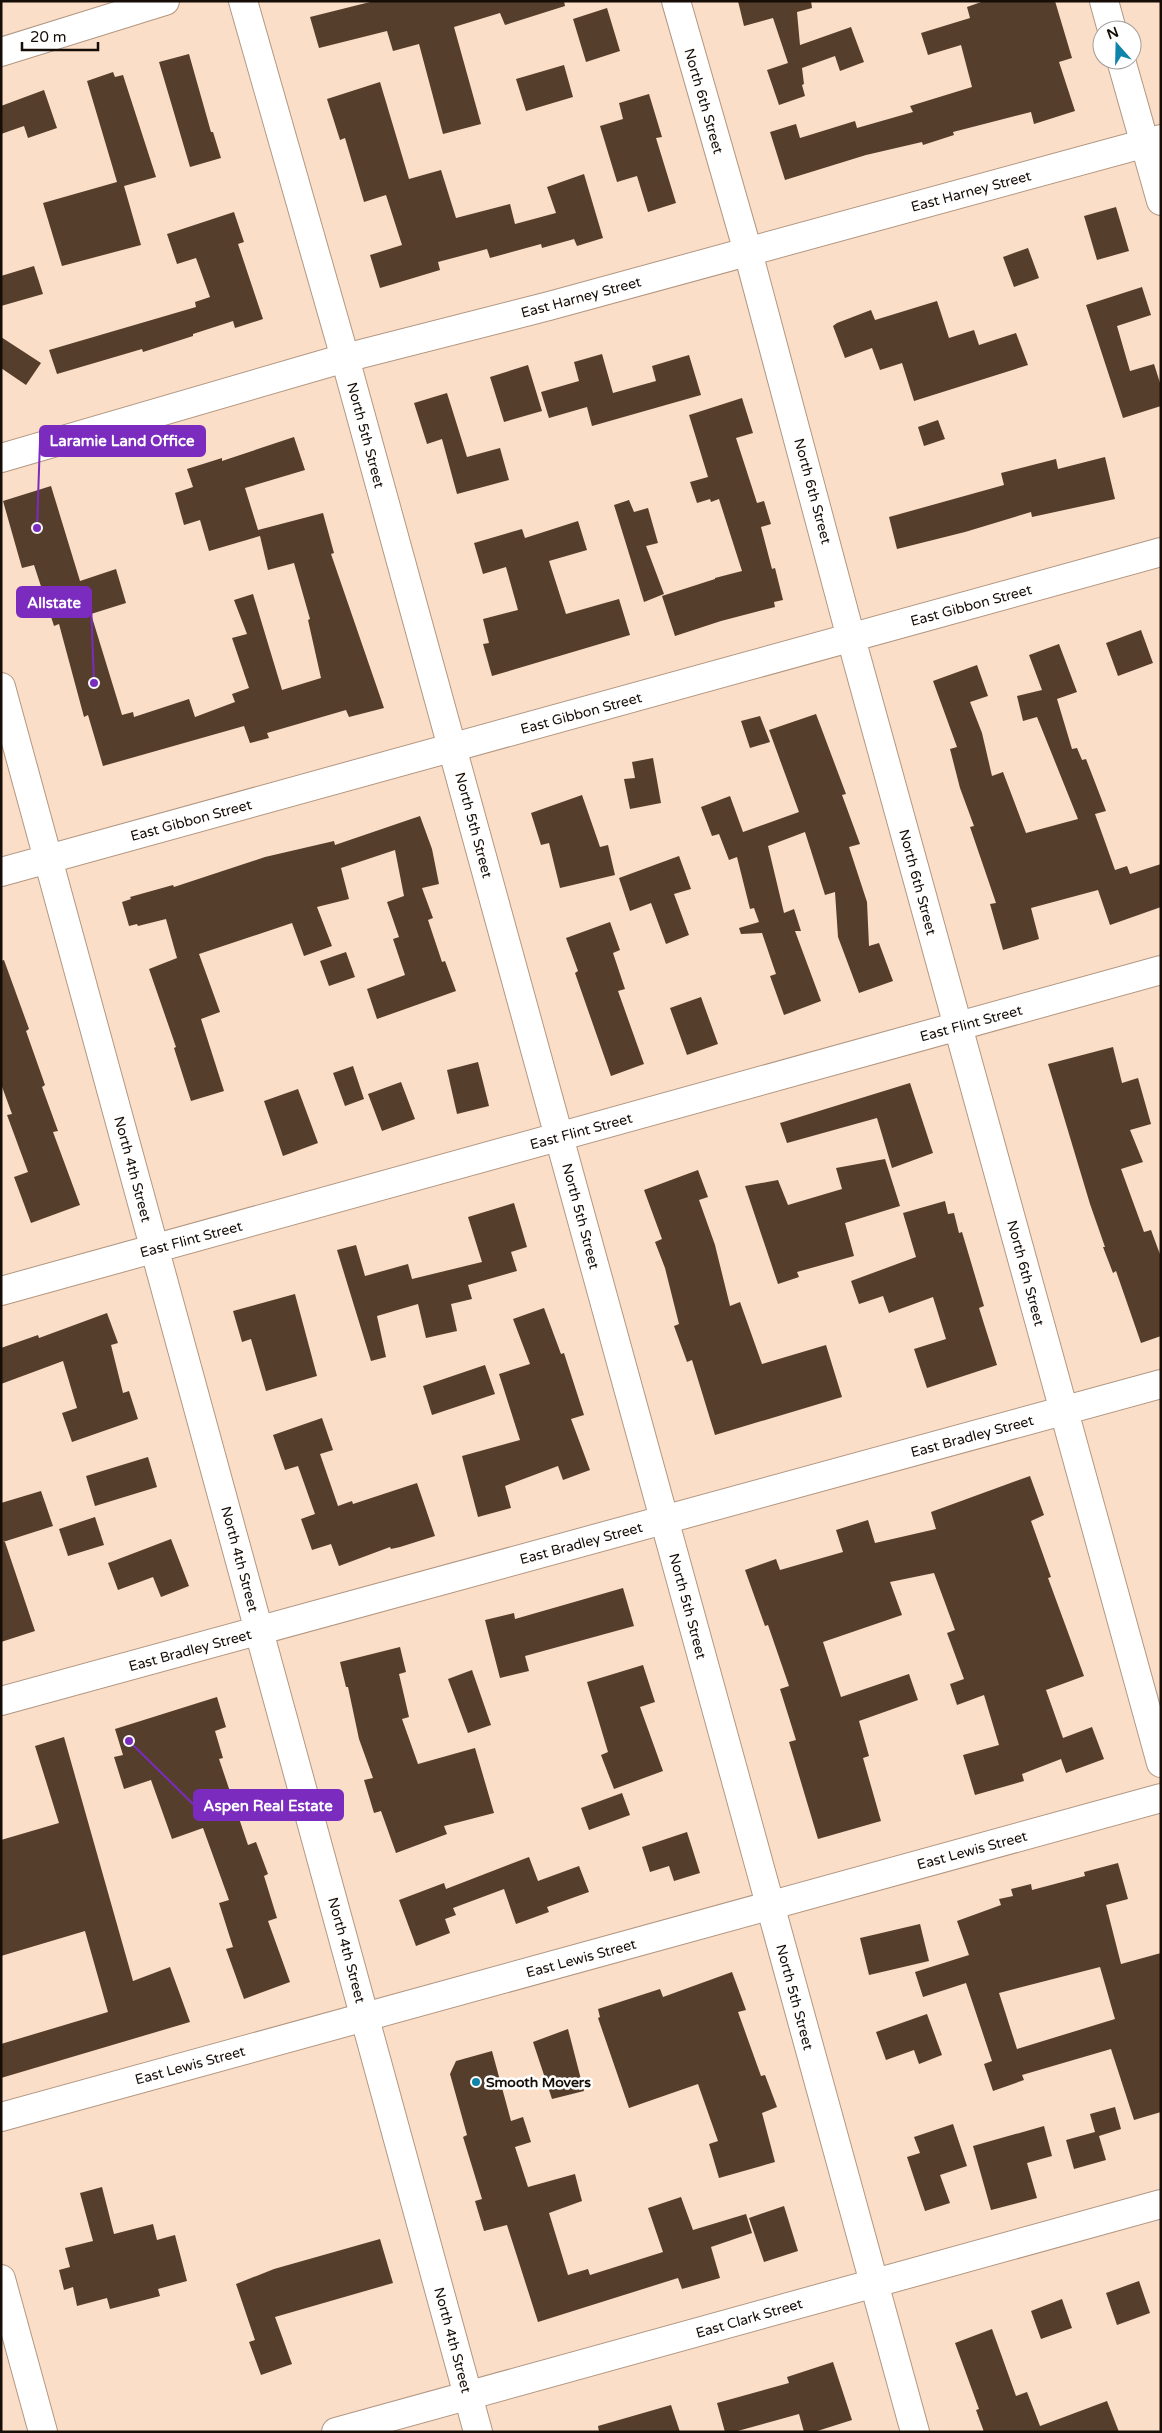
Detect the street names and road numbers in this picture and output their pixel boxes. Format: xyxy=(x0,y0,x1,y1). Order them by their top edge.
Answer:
street label: North 6th Street xyxy=(680,47,727,156)
street label: East Harney Street xyxy=(909,167,1034,216)
street label: East Harney Street xyxy=(519,273,644,322)
street label: North 5th Street xyxy=(343,380,388,490)
street label: North 6th Street xyxy=(790,436,835,546)
street label: East Gibbon Street xyxy=(909,581,1034,630)
street label: East Gibbon Street xyxy=(519,689,644,738)
street label: North 5th Street xyxy=(451,770,496,880)
street label: East Gibbon Street xyxy=(129,796,254,845)
street label: North 6th Street xyxy=(895,827,940,937)
street label: East Flint Street xyxy=(918,1002,1025,1045)
street label: East Flint Street xyxy=(528,1110,635,1153)
street label: North 4th Street xyxy=(110,1114,155,1224)
street label: North 5th Street xyxy=(558,1161,603,1271)
street label: East Flint Street xyxy=(138,1218,245,1261)
street label: North 6th Street xyxy=(1003,1218,1048,1328)
street label: East Bradley Street xyxy=(909,1412,1036,1461)
street label: North 4th Street xyxy=(217,1504,262,1614)
street label: East Bradley Street xyxy=(518,1519,645,1568)
street label: North 5th Street xyxy=(665,1551,710,1661)
street label: East Bradley Street xyxy=(127,1626,254,1675)
street label: East Lewis Street xyxy=(915,1827,1030,1873)
street label: North 4th Street xyxy=(324,1895,369,2005)
street label: East Lewis Street xyxy=(524,1935,639,1981)
street label: North 5th Street xyxy=(772,1942,817,2052)
street label: East Lewis Street xyxy=(133,2042,248,2088)
street label: North 4th Street xyxy=(430,2285,475,2395)
street label: East Clark Street xyxy=(694,2295,805,2342)

